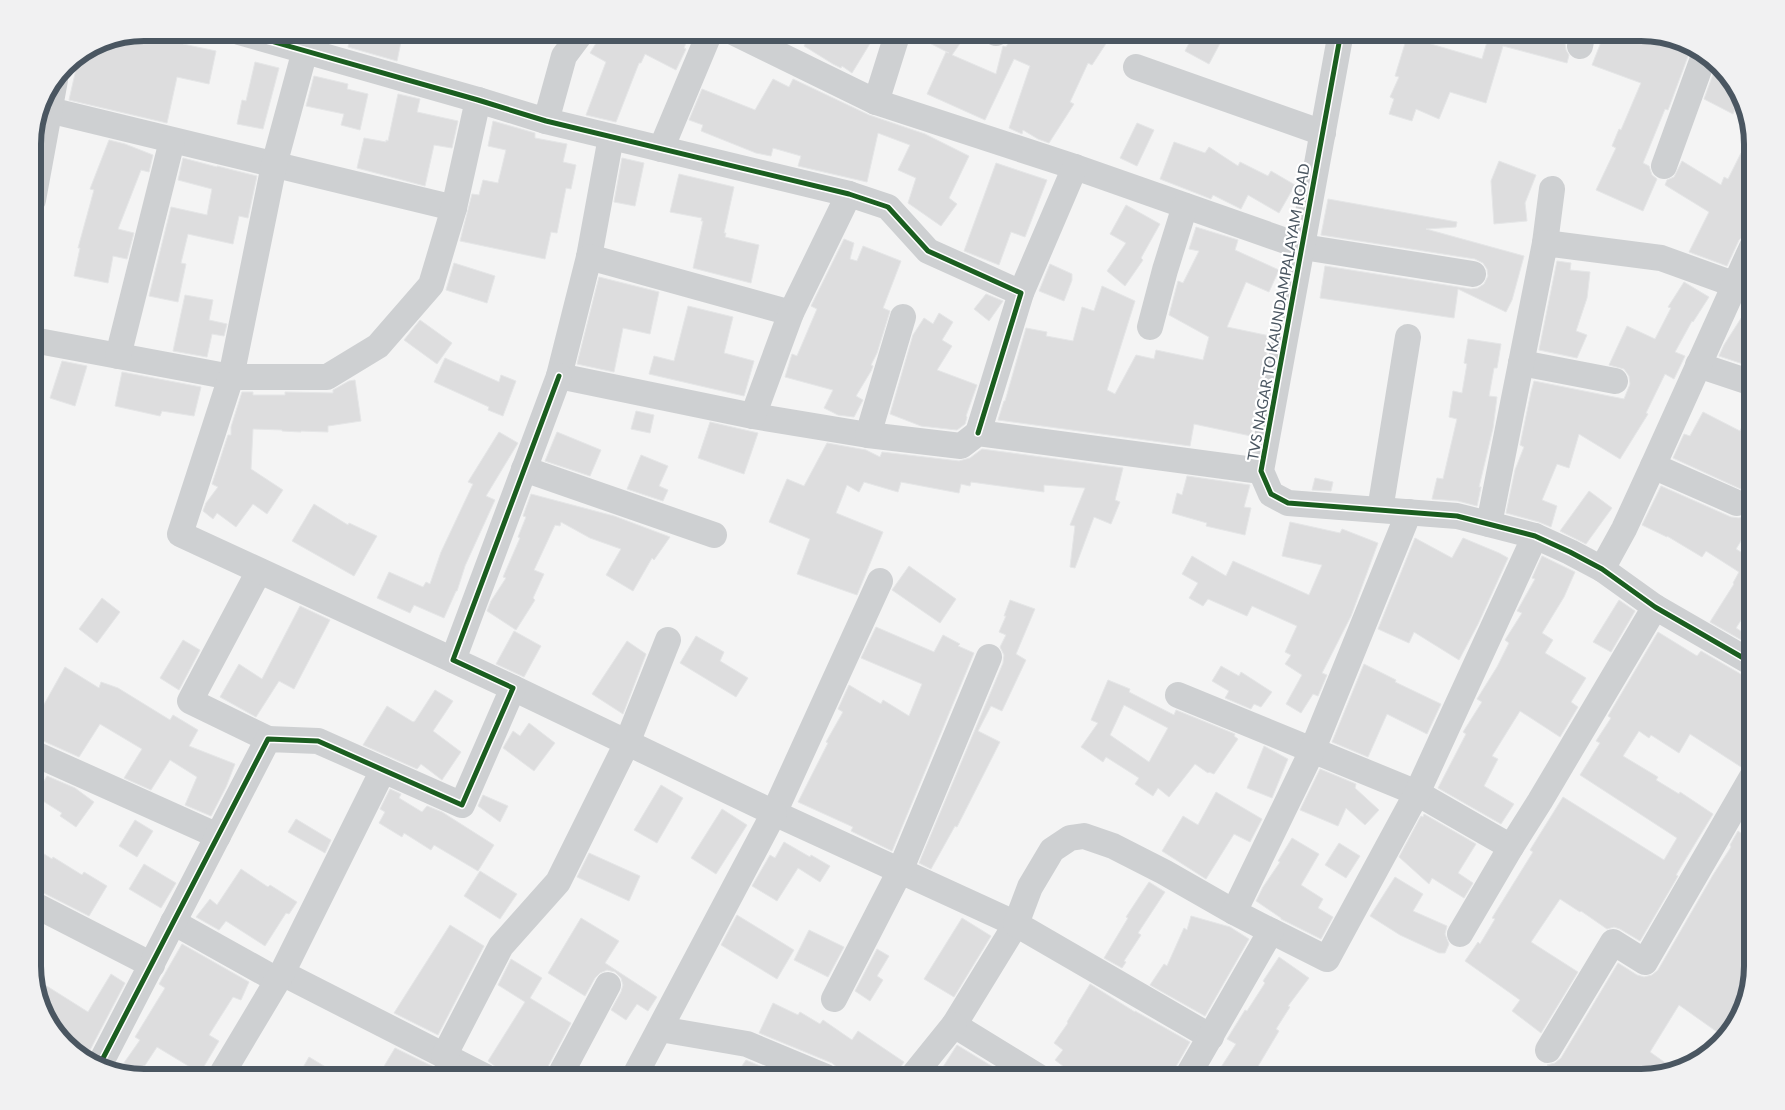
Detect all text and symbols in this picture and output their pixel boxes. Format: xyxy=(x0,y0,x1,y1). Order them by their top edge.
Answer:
street label: TVS NAGAR TO KAUNDAMPALAYAM ROAD xyxy=(1243,162,1313,462)

